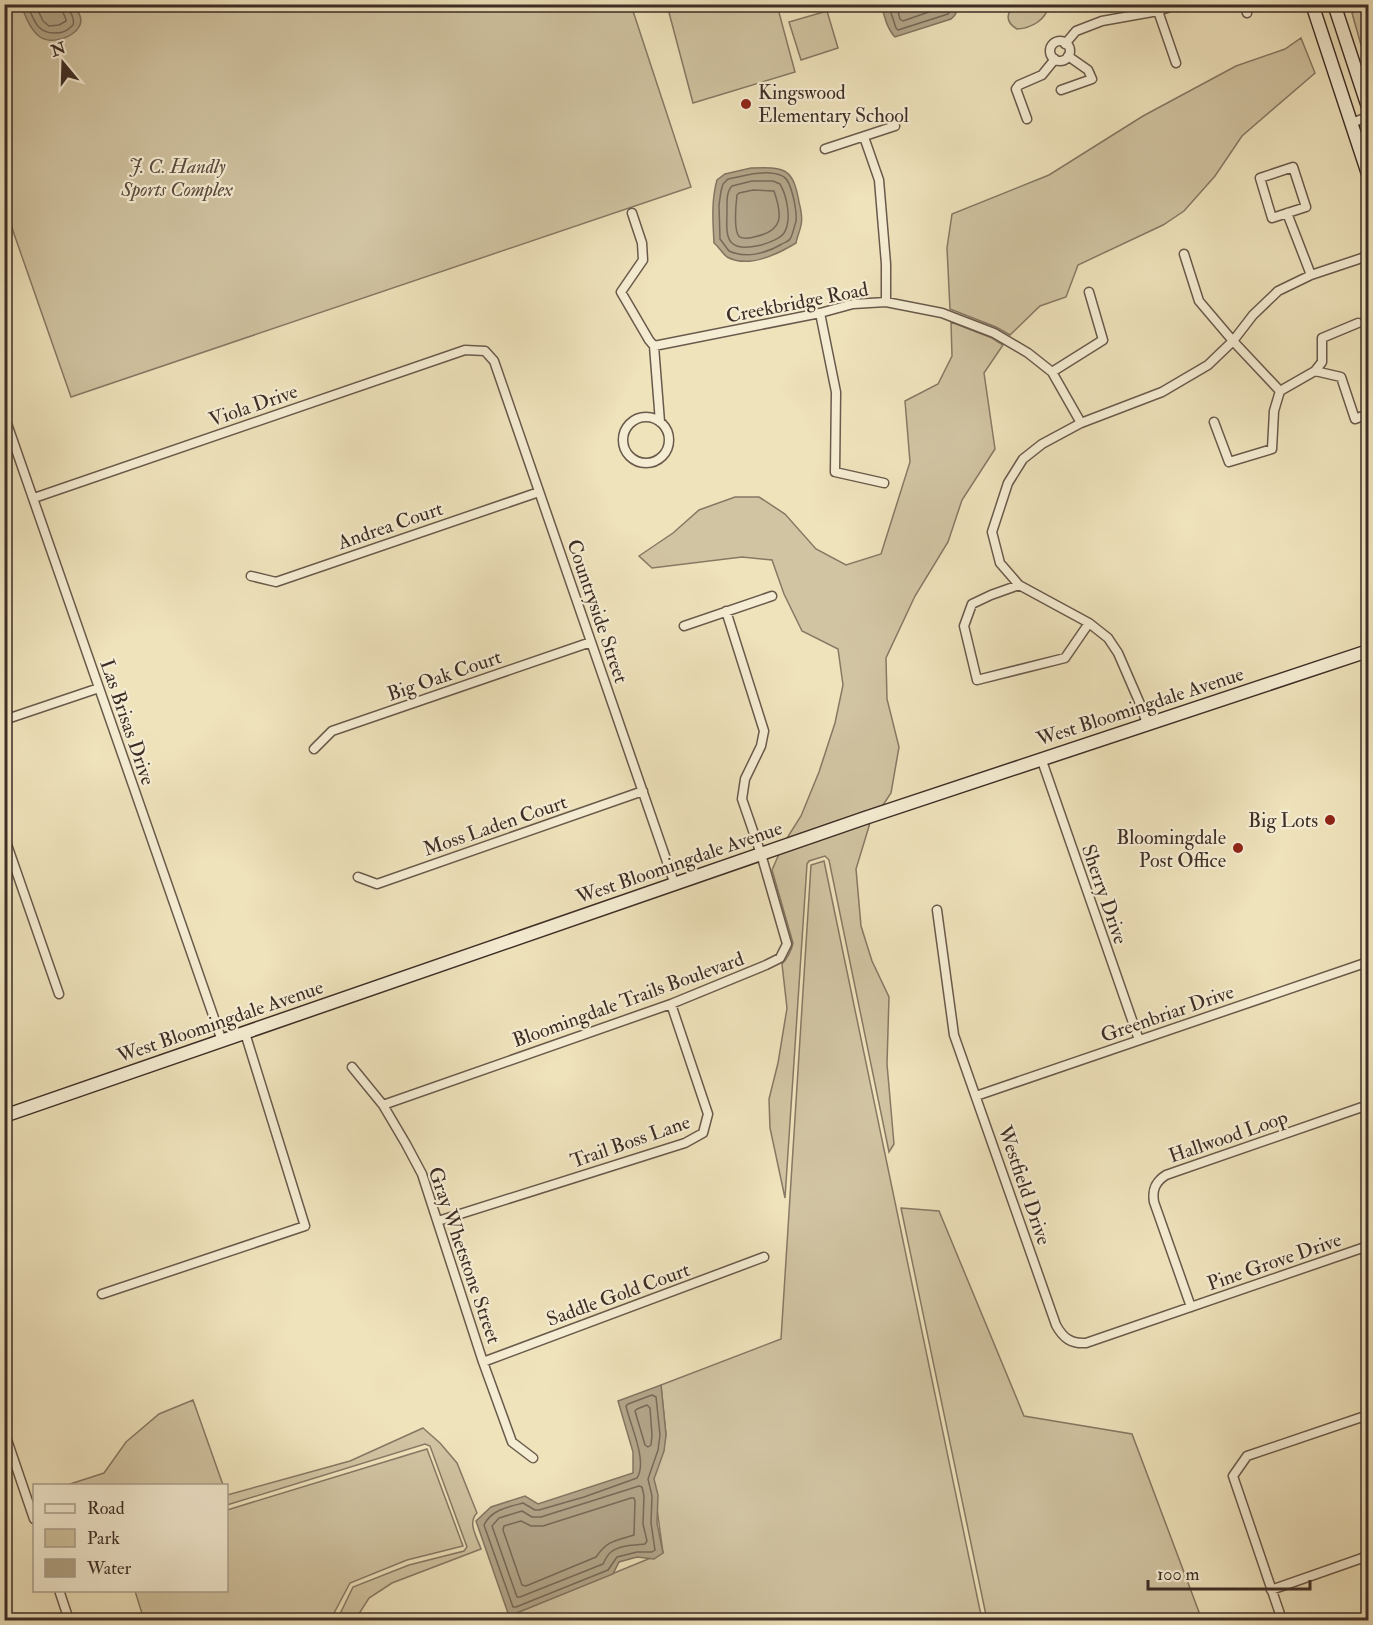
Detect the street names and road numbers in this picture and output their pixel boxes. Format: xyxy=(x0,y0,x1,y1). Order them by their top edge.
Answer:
street label: Creekbridge Road xyxy=(724,276,871,329)
street label: Viola Drive xyxy=(206,379,301,432)
street label: Andrea Court xyxy=(333,496,447,555)
street label: Countryside Street xyxy=(561,536,634,687)
street label: Big Oak Court xyxy=(384,644,505,707)
street label: Las Brisas Drive xyxy=(94,656,161,788)
street label: West Bloomingdale Avenue xyxy=(1032,661,1247,752)
street label: Moss Laden Court xyxy=(420,789,571,862)
street label: West Bloomingdale Avenue xyxy=(572,815,786,910)
street label: Sherry Drive xyxy=(1076,841,1133,947)
street label: Bloomingdale Trails Boulevard xyxy=(509,946,747,1053)
street label: West Bloomingdale Avenue xyxy=(113,974,327,1069)
street label: Greenbriar Drive xyxy=(1097,979,1237,1048)
street label: Hallwood Loop xyxy=(1165,1104,1291,1169)
street label: Trail Boss Lane xyxy=(567,1109,693,1174)
street label: Westfield Drive xyxy=(992,1121,1057,1248)
street label: Gray Whetstone Street xyxy=(423,1164,507,1347)
street label: Pine Grove Drive xyxy=(1204,1227,1345,1296)
street label: Saddle Gold Court xyxy=(543,1257,694,1332)

